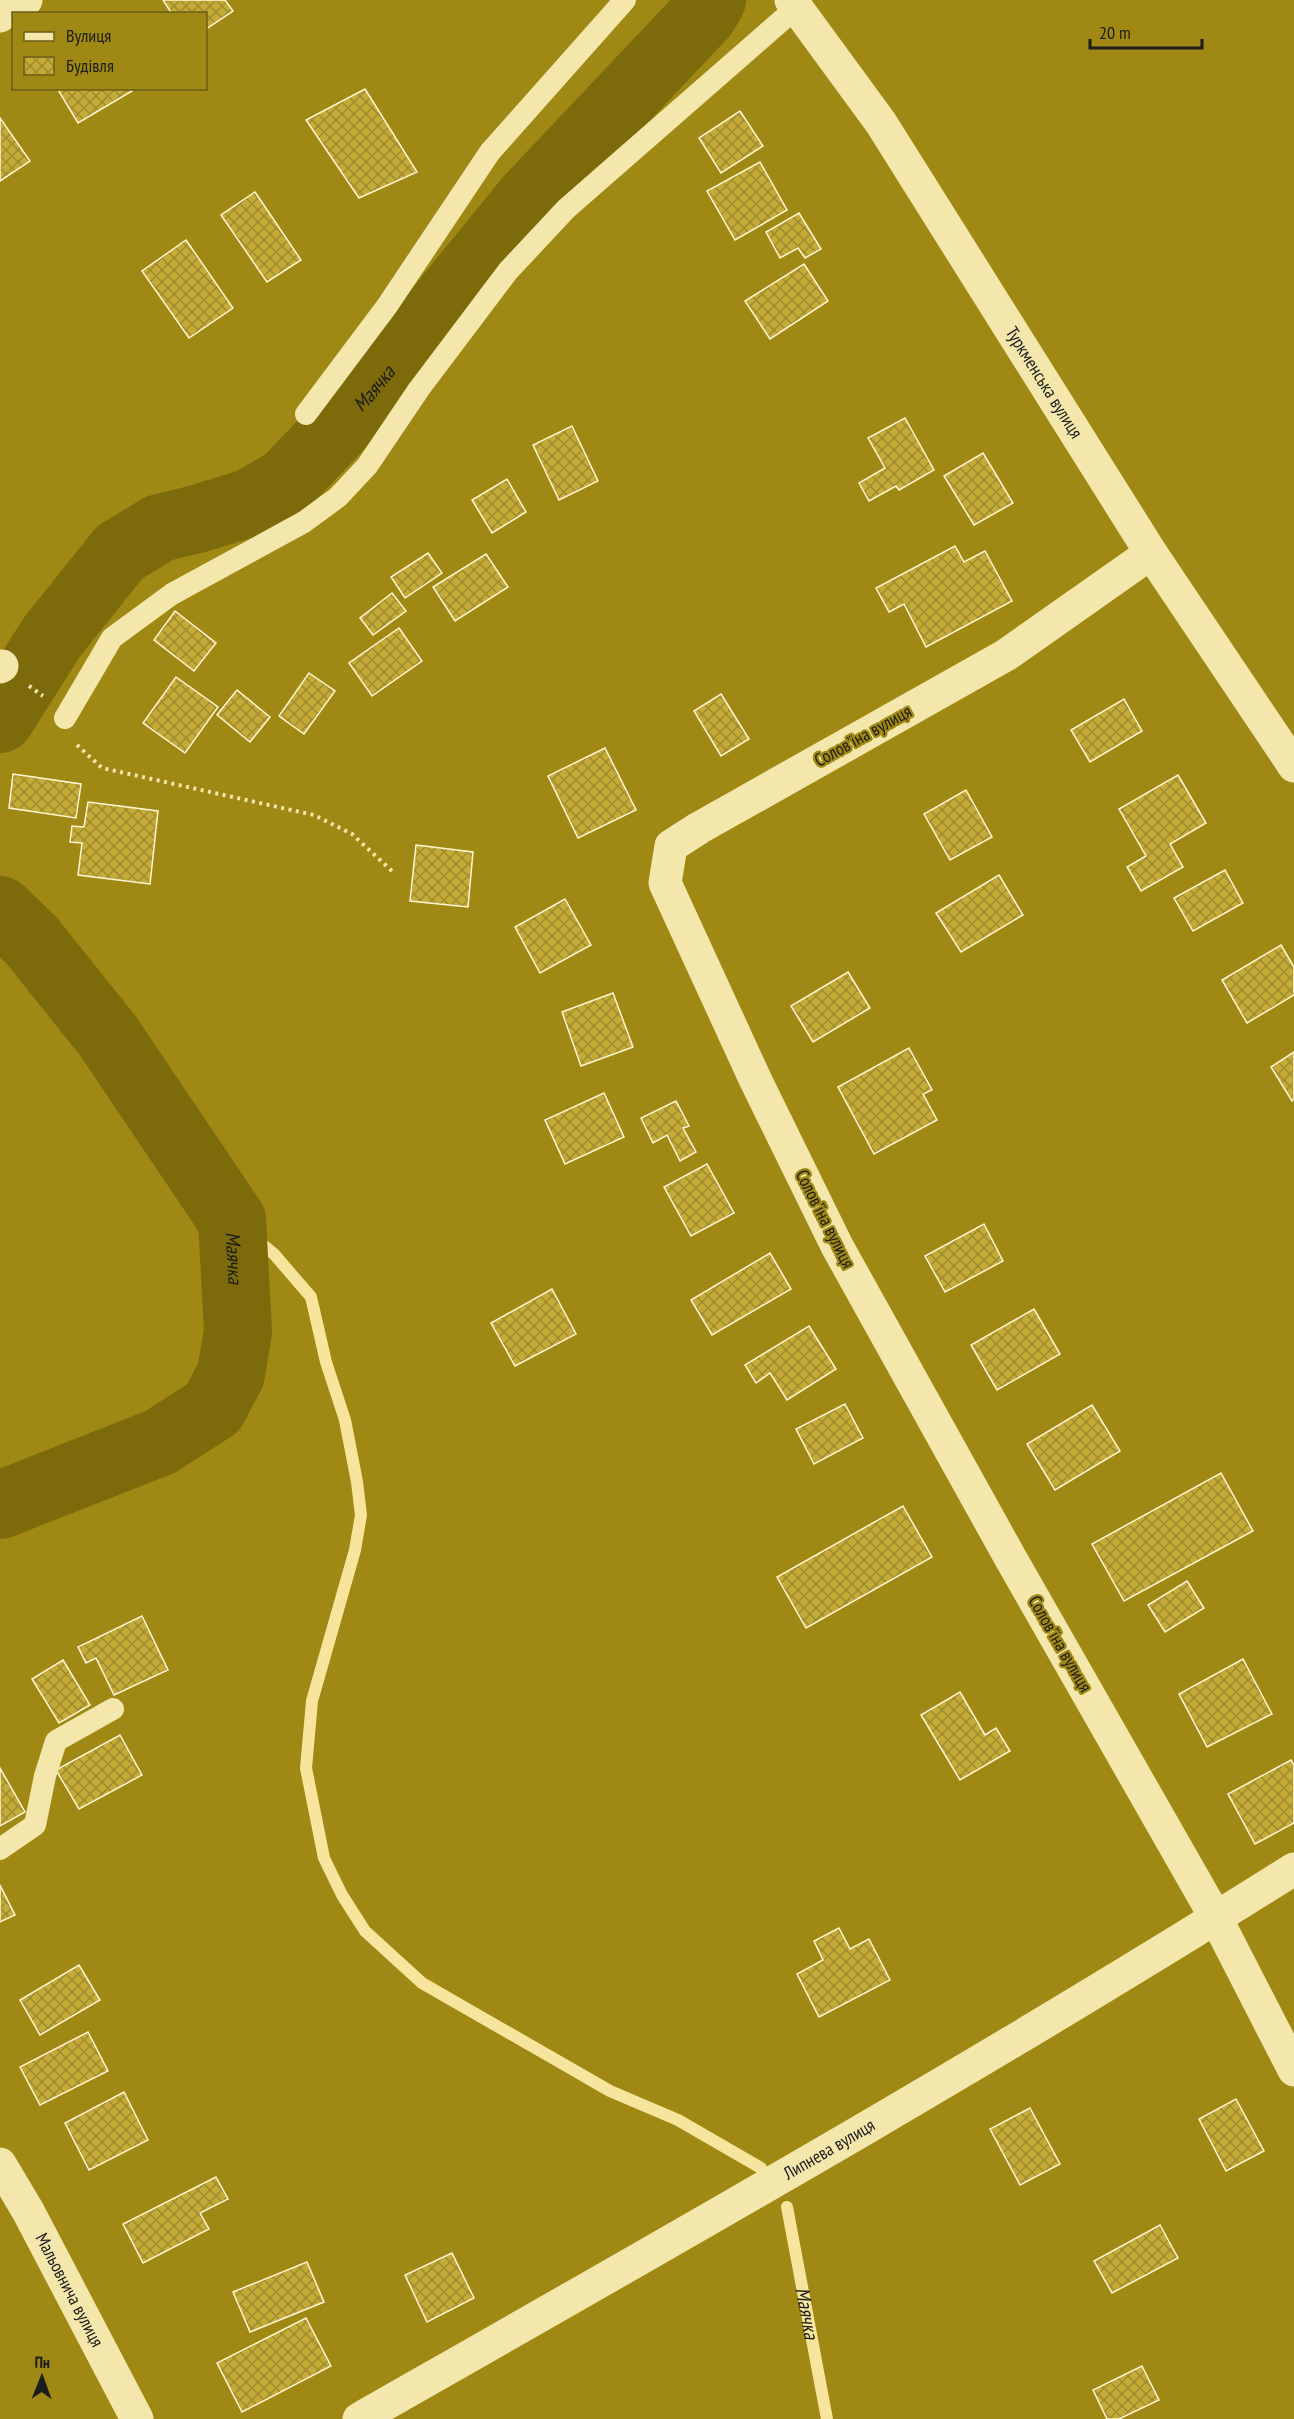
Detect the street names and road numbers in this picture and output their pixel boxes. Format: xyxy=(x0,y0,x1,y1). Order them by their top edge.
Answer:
street label: Туркменська вулиця xyxy=(1001,322,1088,443)
street label: Соловʼїна вулиця xyxy=(810,699,915,772)
street label: Соловʼїна вулиця xyxy=(791,1166,860,1272)
street label: Соловʼїна вулиця xyxy=(1024,1591,1097,1696)
street label: Липнева вулиця xyxy=(778,2113,879,2185)
street label: Мальовнича вулиця xyxy=(31,2229,109,2351)

